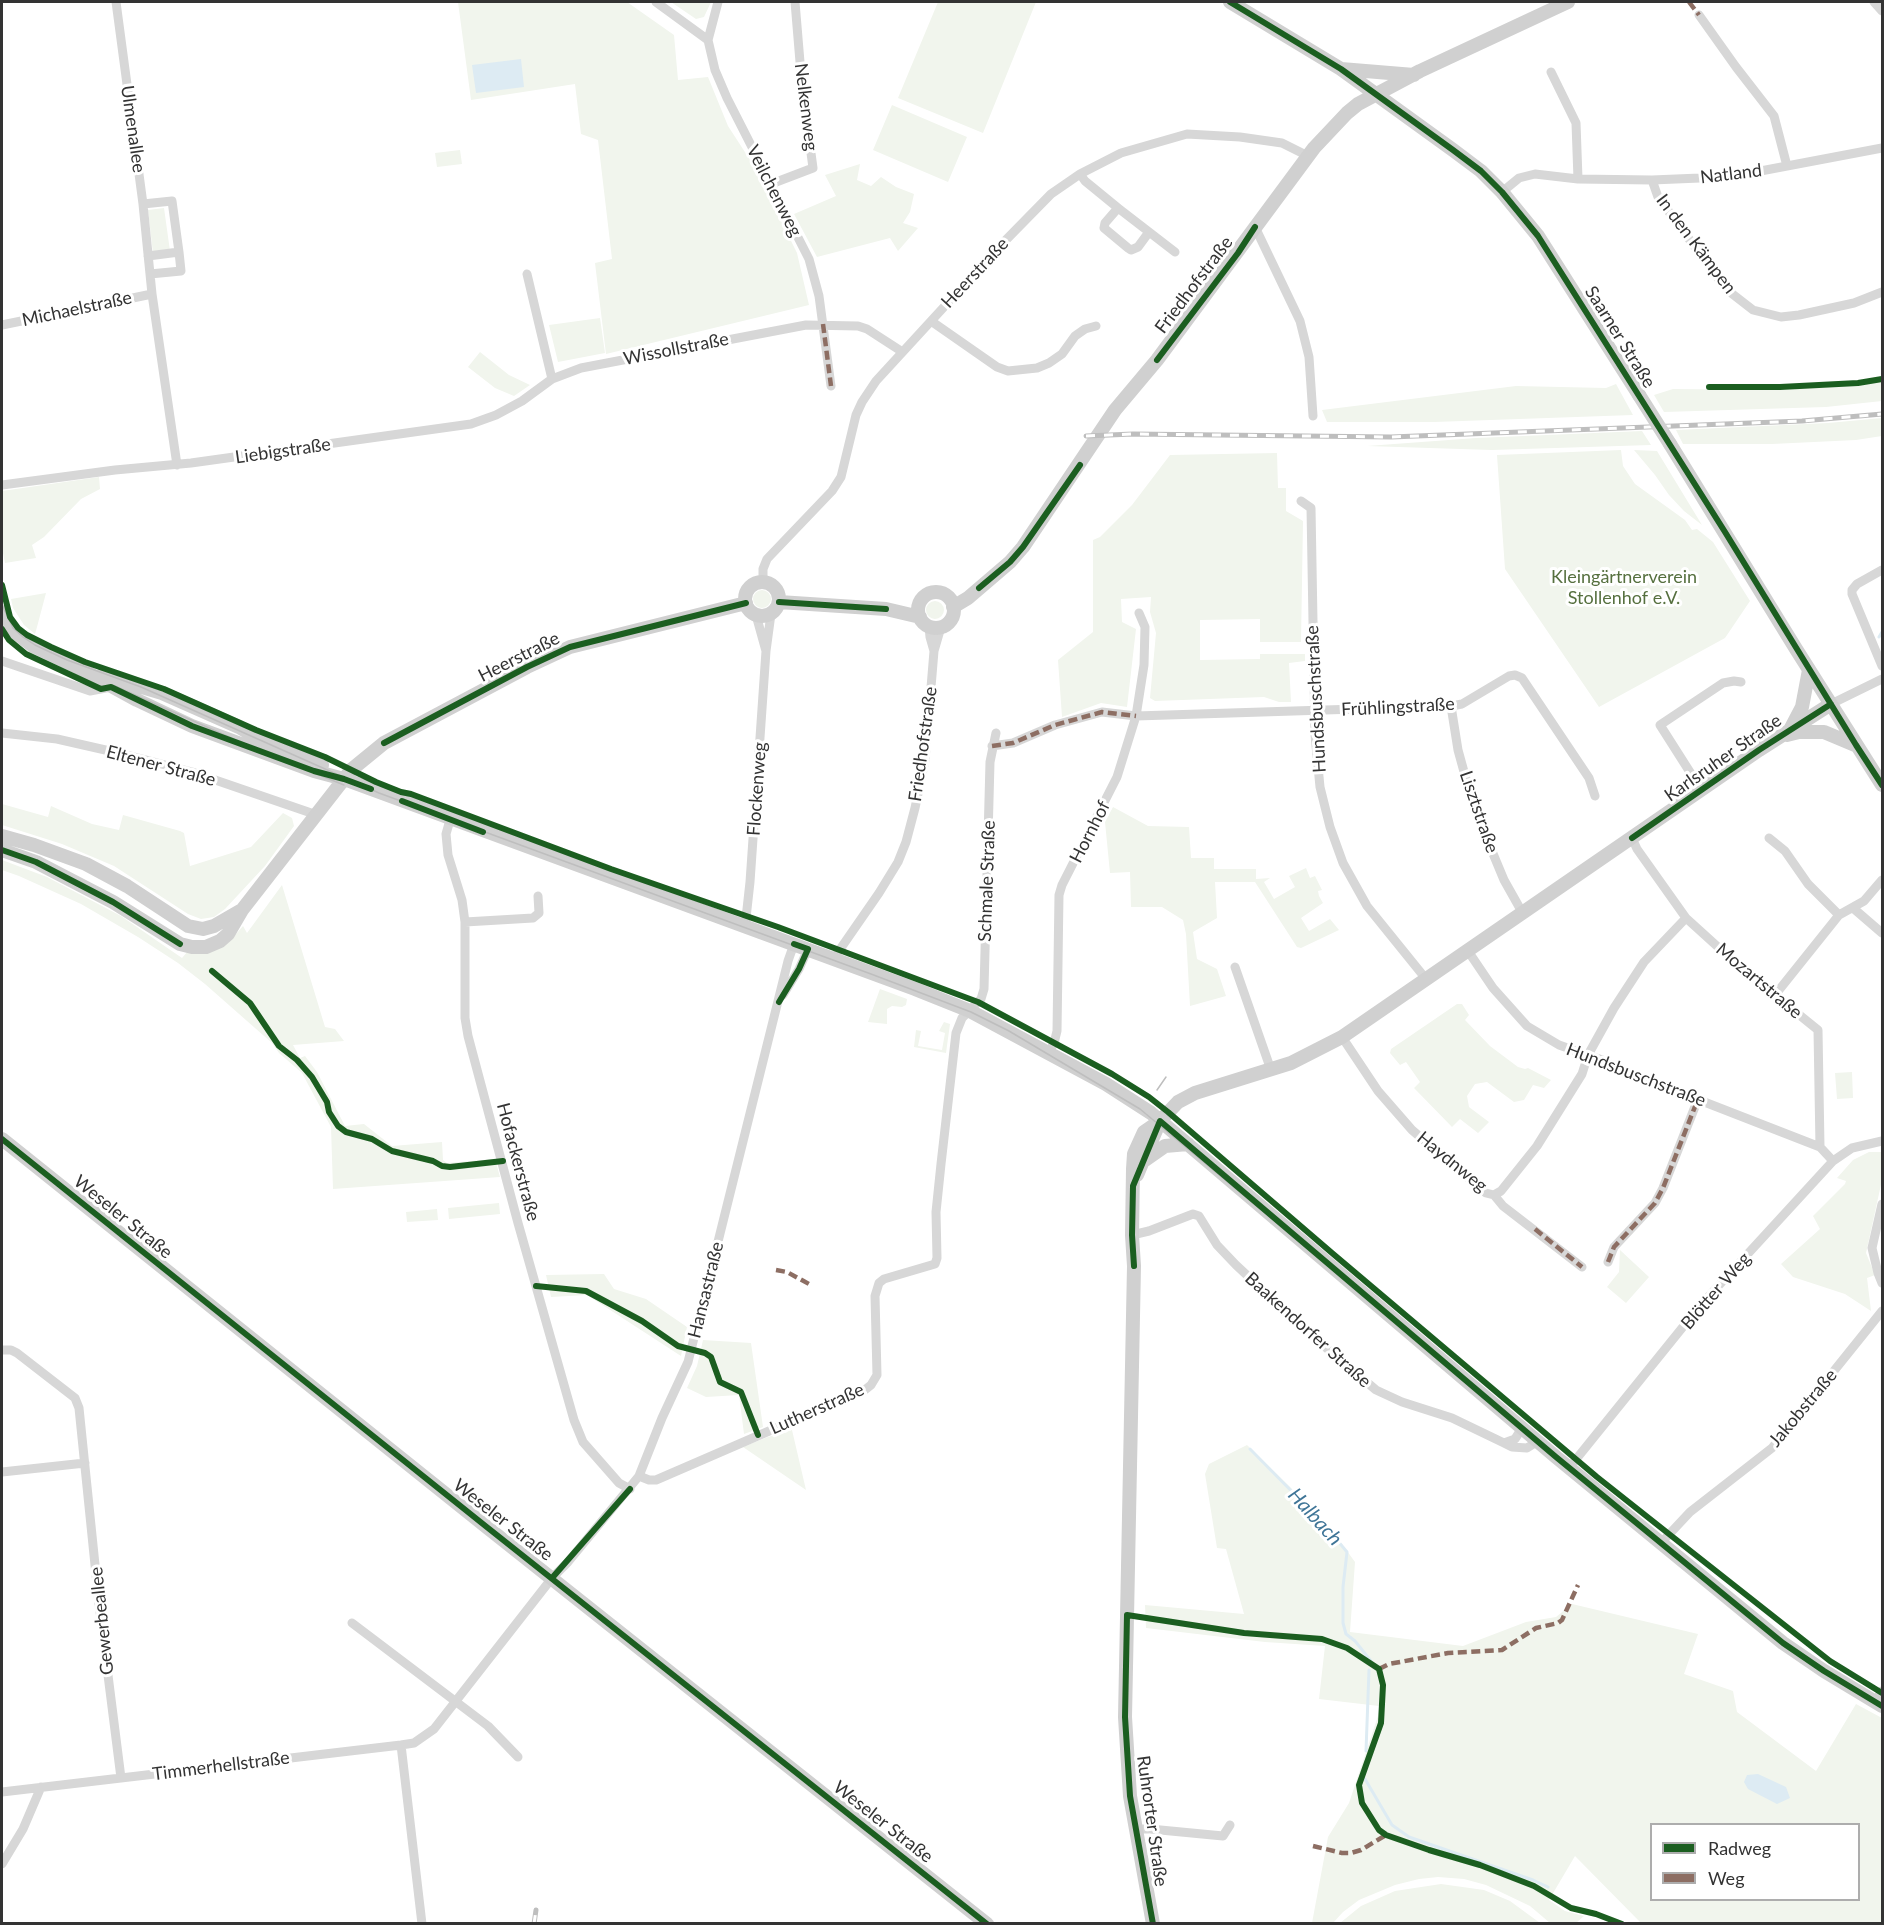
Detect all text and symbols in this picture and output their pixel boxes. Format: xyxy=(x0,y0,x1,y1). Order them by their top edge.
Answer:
street label: Nelkenweg xyxy=(790,62,822,152)
street label: Ulmenallee xyxy=(116,84,150,174)
street label: Veilchenweg xyxy=(742,142,806,240)
street label: Natland xyxy=(1699,159,1763,189)
street label: In den Kämpen xyxy=(1652,190,1740,298)
street label: Friedhofstraße xyxy=(1151,232,1237,338)
street label: Heerstraße xyxy=(937,233,1013,313)
street label: Saarner Straße xyxy=(1580,282,1660,392)
street label: Michaelstraße xyxy=(20,287,134,331)
street label: Wissollstraße xyxy=(622,328,730,370)
street label: Liebigstraße xyxy=(234,434,332,468)
park label: Kleingärtnerverein Stollenhof e.V. xyxy=(1551,566,1697,608)
street label: Hundsbuschstraße xyxy=(1301,625,1331,773)
street label: Heerstraße xyxy=(475,627,563,687)
street label: Friedhofstraße xyxy=(904,685,942,803)
street label: Frühlingstraße xyxy=(1341,693,1455,721)
street label: Karlsruher Straße xyxy=(1660,710,1786,806)
street label: Eltener Straße xyxy=(104,741,218,791)
street label: Flockenweg xyxy=(743,741,771,837)
street label: Lisztstraße xyxy=(1455,768,1503,856)
street label: Hornhof xyxy=(1065,797,1115,867)
street label: Schmale Straße xyxy=(974,820,1000,942)
street label: Mozartstraße xyxy=(1711,939,1807,1023)
street label: Hundsbuschstraße xyxy=(1563,1038,1709,1112)
street label: Hofackerstraße xyxy=(492,1101,544,1223)
street label: Haydnweg xyxy=(1412,1127,1492,1197)
street label: Weseler Straße xyxy=(69,1171,177,1263)
street label: Hansastraße xyxy=(684,1239,728,1341)
street label: Blötter Weg xyxy=(1677,1248,1755,1334)
street label: Baakendorfer Straße xyxy=(1241,1268,1375,1392)
street label: Jakobstraße xyxy=(1764,1365,1842,1451)
street label: Lutherstraße xyxy=(767,1379,867,1439)
street label: Weseler Straße xyxy=(449,1474,557,1566)
water label: Halbach xyxy=(1283,1483,1347,1551)
street label: Gewerbeallee xyxy=(86,1566,118,1676)
street label: Timmerhellstraße xyxy=(151,1747,291,1785)
street label: Ruhrorter Straße xyxy=(1132,1754,1172,1888)
street label: Weseler Straße xyxy=(829,1776,937,1868)
legend xyxy=(1650,1823,1860,1901)
text: Radweg xyxy=(1708,1837,1771,1859)
text: Weg xyxy=(1708,1867,1745,1889)

